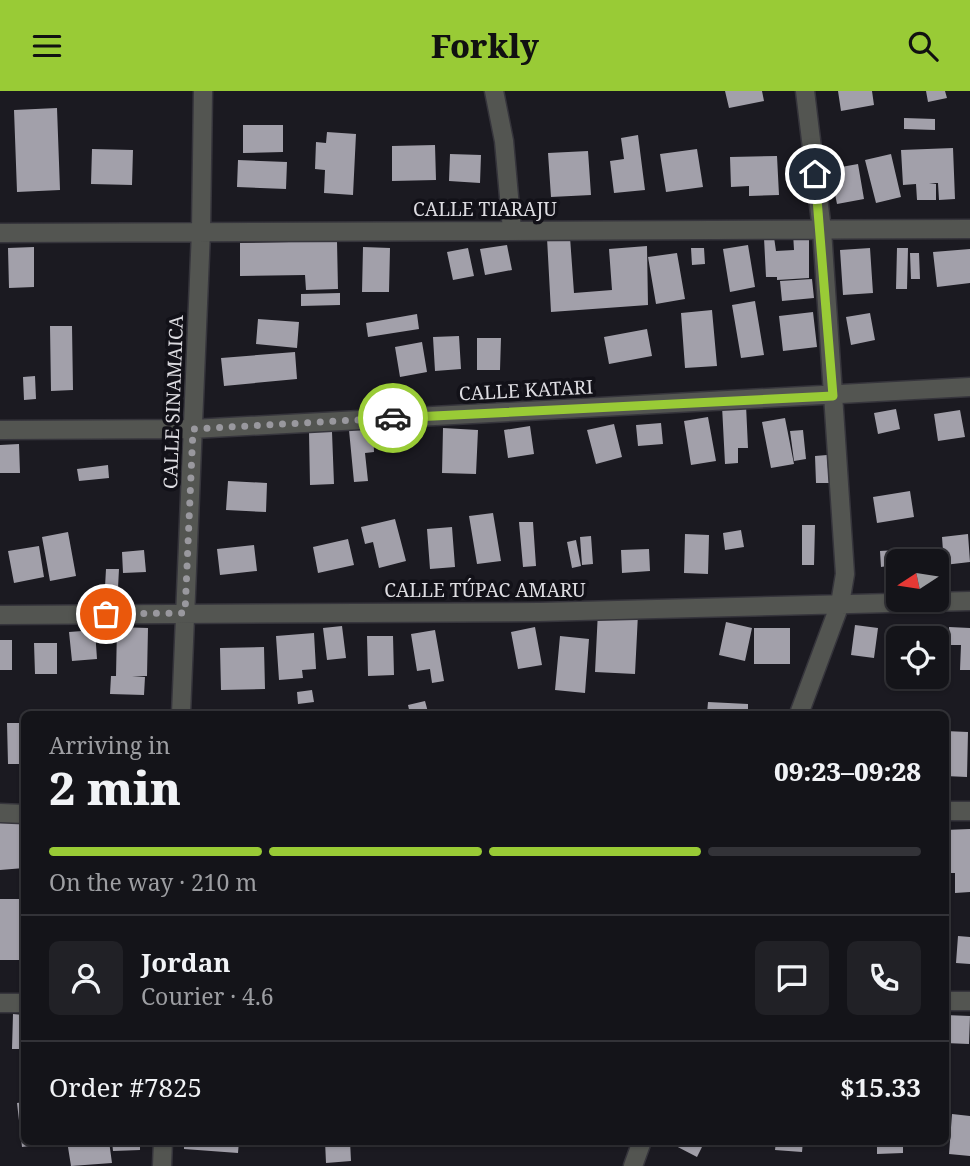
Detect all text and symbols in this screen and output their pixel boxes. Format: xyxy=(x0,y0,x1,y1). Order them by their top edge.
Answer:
text: Forkly xyxy=(431,24,539,67)
icon: menu xyxy=(28,27,66,65)
icon: search xyxy=(904,27,942,65)
pin xyxy=(785,144,845,204)
icon: home xyxy=(796,155,834,193)
street label: CALLE TIARAJU xyxy=(413,196,557,222)
street label: CALLE SINAMAICA xyxy=(157,314,189,489)
street label: CALLE KATARI xyxy=(458,373,594,406)
courier xyxy=(358,383,428,453)
icon: car xyxy=(374,399,412,437)
north arrow xyxy=(886,549,948,613)
map controls xyxy=(886,549,949,689)
street label: CALLE TÚPAC AMARU xyxy=(384,577,586,603)
pin xyxy=(76,584,136,644)
icon: bag xyxy=(87,595,125,633)
button: locate xyxy=(886,626,949,689)
text: Arriving in xyxy=(49,729,170,761)
text: 09:23–09:28 xyxy=(774,753,921,789)
text: 2 min xyxy=(49,756,181,818)
text: On the way · 210 m xyxy=(49,866,257,898)
button: person xyxy=(49,941,123,1015)
button: chat xyxy=(755,941,829,1015)
button: phone xyxy=(847,941,921,1015)
text: Jordan xyxy=(141,944,231,980)
text: Courier · 4.6 xyxy=(141,980,274,1012)
text: Order #7825 xyxy=(49,1069,202,1105)
text: $15.33 xyxy=(840,1069,921,1105)

